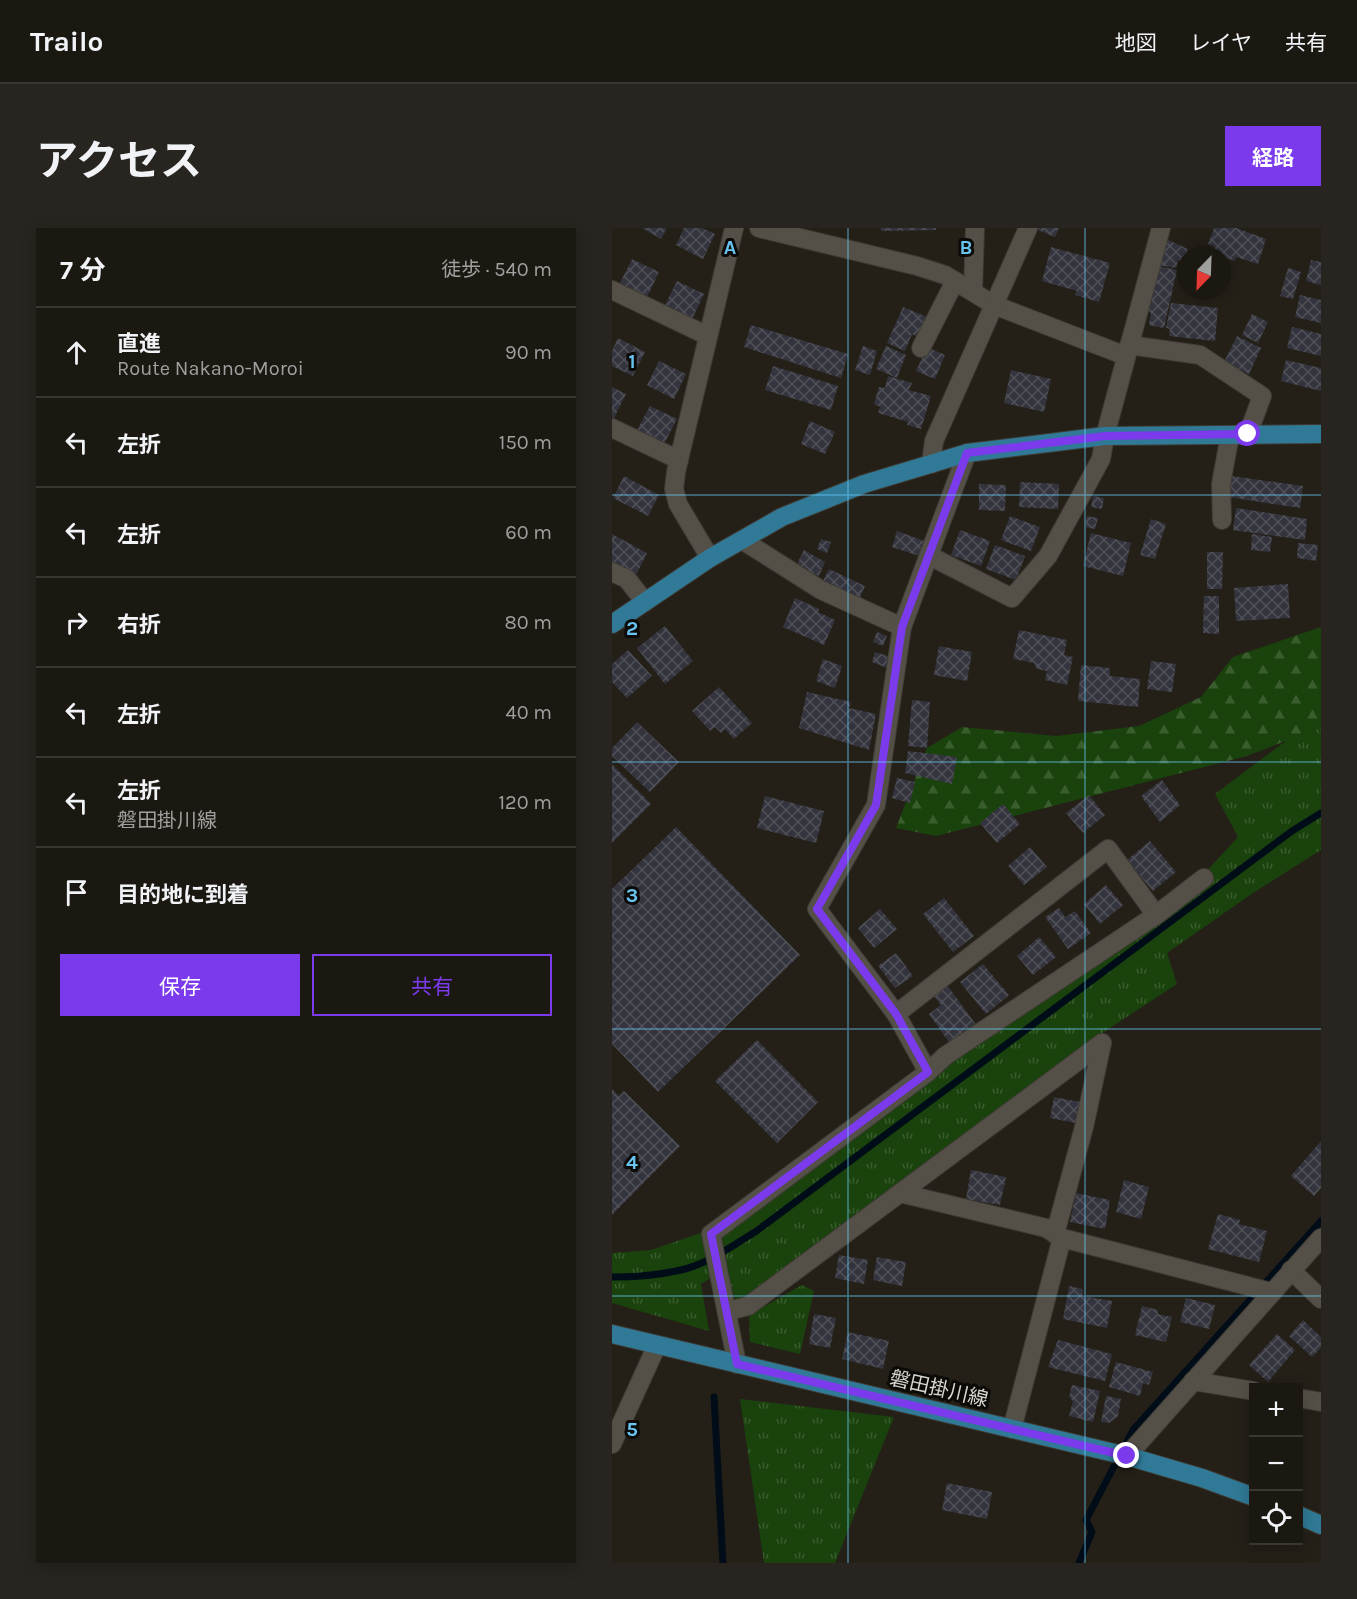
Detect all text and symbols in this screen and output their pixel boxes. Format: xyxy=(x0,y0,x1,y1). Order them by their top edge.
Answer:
text: Trailo xyxy=(30,25,103,58)
text: 地図 xyxy=(1115,31,1157,55)
text: レイヤ xyxy=(1190,31,1252,55)
text: 共有 xyxy=(1285,31,1327,55)
button: 経路 xyxy=(1225,126,1321,186)
text: アクセス xyxy=(36,136,202,186)
text: A xyxy=(724,236,737,259)
text: B xyxy=(960,236,972,259)
north arrow xyxy=(1177,246,1231,300)
text: 7 分 xyxy=(60,255,106,286)
text: 徒歩 · 540 m xyxy=(441,258,552,281)
text: 直進 xyxy=(117,331,161,357)
icon: ahead xyxy=(60,336,93,369)
text: 90 m xyxy=(505,341,552,364)
text: 1 xyxy=(628,350,636,373)
text: Route Nakano-Moroi xyxy=(117,357,304,380)
route start xyxy=(1234,420,1260,446)
icon: left xyxy=(60,426,93,459)
text: 150 m xyxy=(499,431,552,454)
text: 左折 xyxy=(117,432,161,458)
icon: left xyxy=(60,516,93,549)
text: 60 m xyxy=(505,521,552,544)
text: 左折 xyxy=(117,522,161,548)
icon: right xyxy=(60,606,93,639)
text: 80 m xyxy=(504,611,552,634)
text: 右折 xyxy=(117,612,161,638)
text: 2 xyxy=(626,617,638,640)
icon: left xyxy=(60,696,93,729)
text: 40 m xyxy=(506,701,552,724)
text: 左折 xyxy=(117,702,161,728)
text: 左折 xyxy=(117,778,161,804)
icon: left xyxy=(60,786,93,819)
text: 120 m xyxy=(498,791,552,814)
text: 磐田掛川線 xyxy=(117,809,217,832)
icon: arrive xyxy=(60,876,93,909)
text: 目的地に到着 xyxy=(117,882,249,908)
text: 3 xyxy=(626,884,638,907)
button: 保存 xyxy=(60,954,300,1016)
button: 共有 xyxy=(312,954,552,1016)
text: 4 xyxy=(626,1151,638,1174)
street label: 磐田掛川線 xyxy=(888,1367,990,1411)
map controls xyxy=(1249,1383,1303,1545)
button: + xyxy=(1249,1383,1303,1437)
text: 5 xyxy=(626,1418,638,1441)
button: − xyxy=(1249,1437,1303,1491)
route end xyxy=(1113,1442,1139,1468)
button: locate xyxy=(1249,1491,1303,1545)

